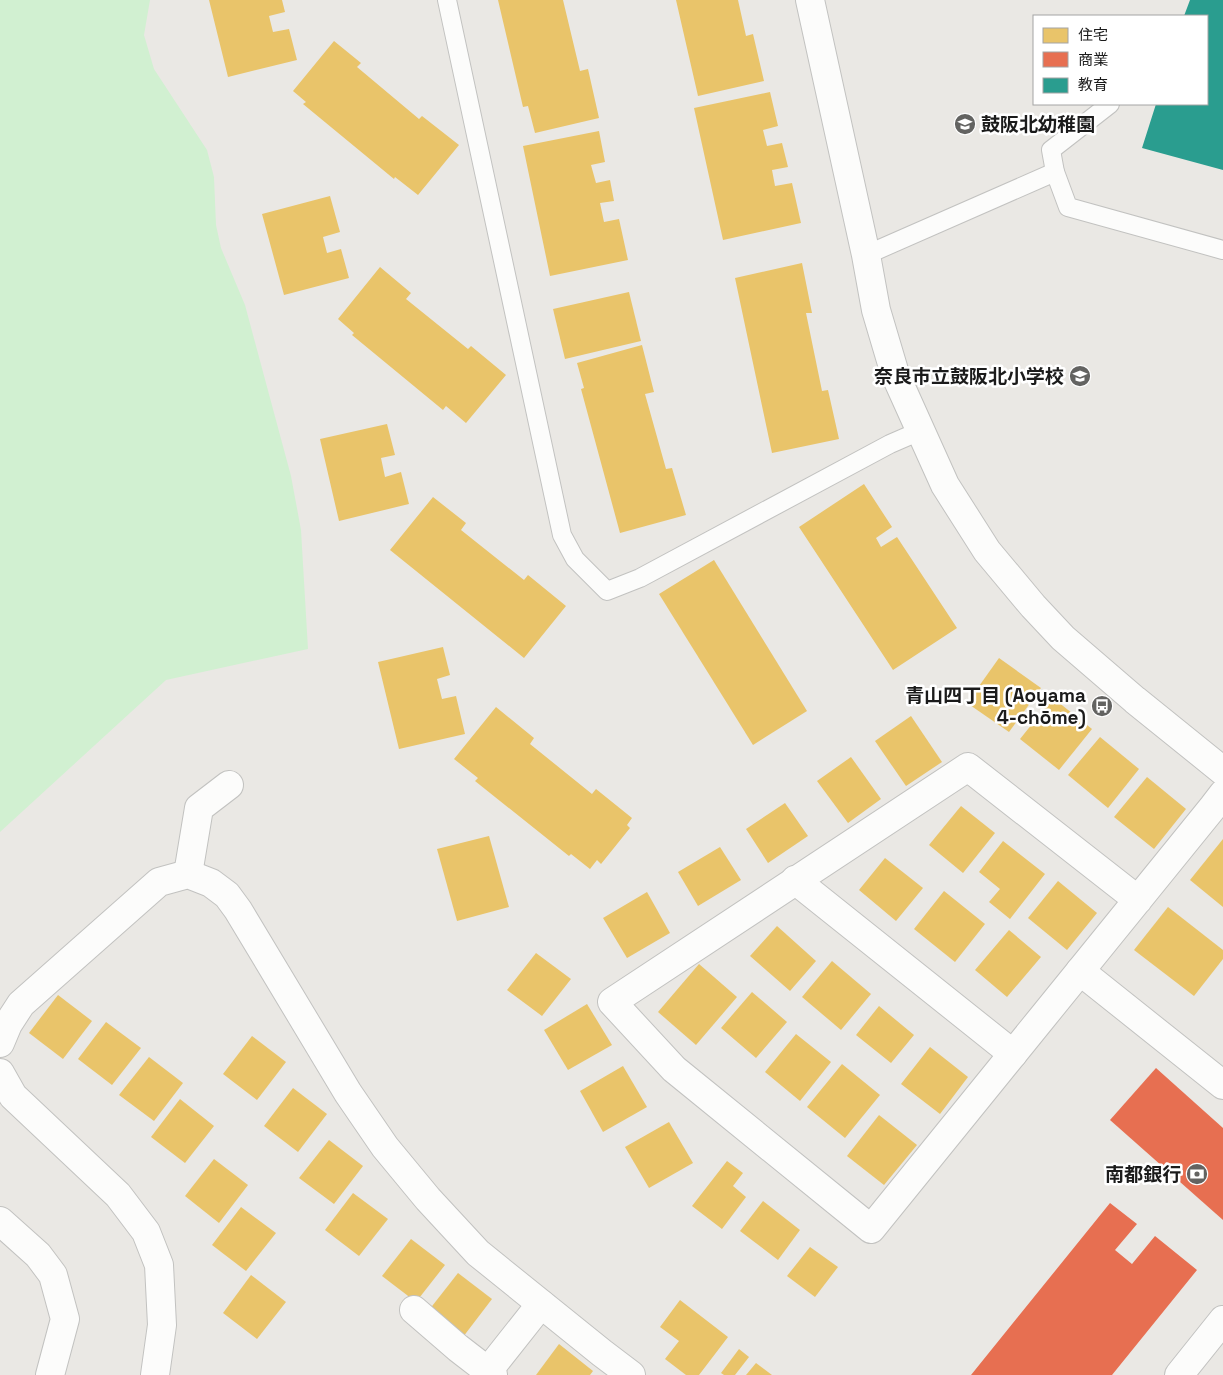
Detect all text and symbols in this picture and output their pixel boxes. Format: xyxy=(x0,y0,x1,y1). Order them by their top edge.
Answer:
legend xyxy=(1033,15,1208,105)
text: 住宅 xyxy=(1078,25,1108,44)
text: 商業 xyxy=(1078,50,1108,69)
text: 教育 xyxy=(1078,75,1108,94)
school or university icon: 鼓阪北幼稚園 xyxy=(953,112,977,136)
place label: 鼓阪北幼稚園 xyxy=(981,112,1095,137)
place label: 奈良市立鼓阪北小学校 xyxy=(874,364,1064,389)
school or university icon: 奈良市立鼓阪北小学校 xyxy=(1068,364,1092,388)
place label: 青山四丁目 (Aoyama 4-chōme) xyxy=(905,683,1086,730)
bus stop icon: 青山四丁目 (Aoyama 4-chōme) xyxy=(1090,694,1114,718)
place label: 南都銀行 xyxy=(1105,1162,1181,1187)
bank icon: 南都銀行 xyxy=(1185,1162,1209,1186)

